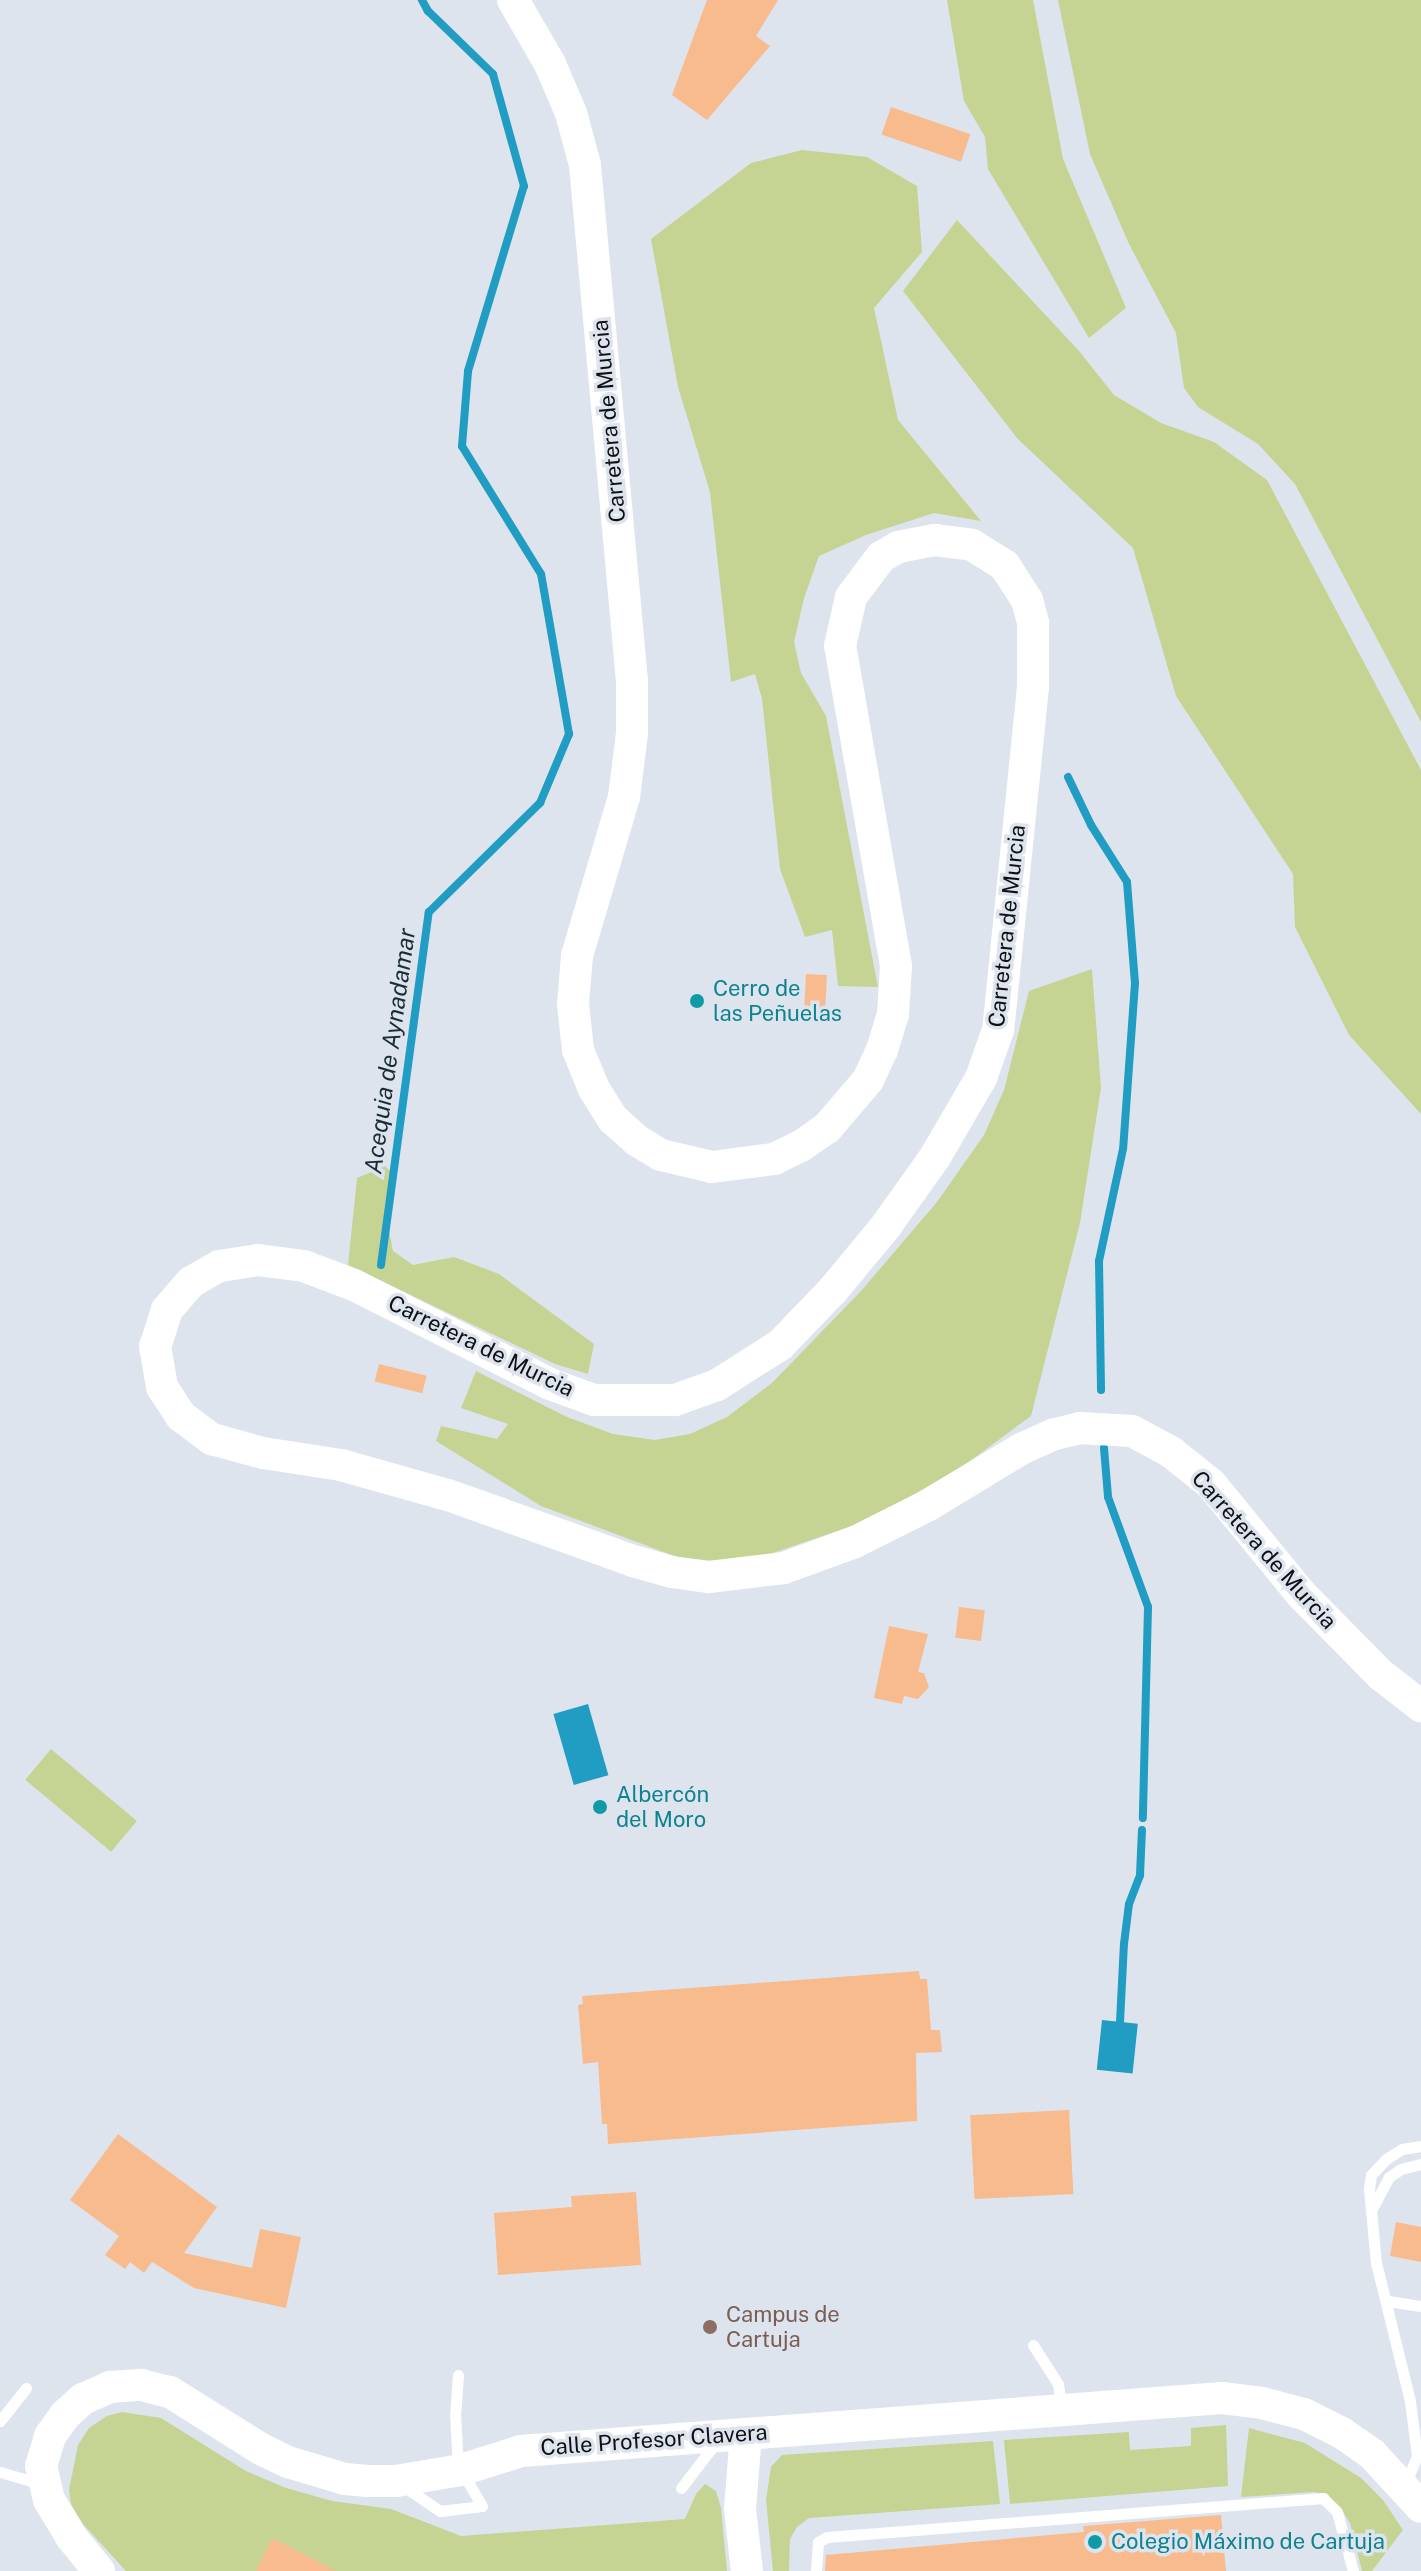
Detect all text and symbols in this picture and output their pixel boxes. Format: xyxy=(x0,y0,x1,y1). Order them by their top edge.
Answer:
street label: Carretera de Murcia xyxy=(587,318,631,524)
street label: Carretera de Murcia xyxy=(983,823,1031,1029)
water label: Acequia de Aynadamar xyxy=(358,926,422,1176)
place label: Cerro de las Peñuelas xyxy=(713,975,842,1026)
marker: Cerro de las Peñuelas xyxy=(688,992,706,1010)
street label: Carretera de Murcia xyxy=(384,1289,578,1403)
street label: Carretera de Murcia xyxy=(1186,1465,1342,1635)
place label: Albercón del Moro xyxy=(616,1781,709,1832)
marker: Albercón del Moro xyxy=(591,1798,609,1816)
place label: Campus de Cartuja xyxy=(726,2301,840,2352)
marker: Campus de Cartuja xyxy=(701,2318,719,2336)
street label: Calle Profesor Clavera xyxy=(540,2419,768,2461)
place label: Colegio Máximo de Cartuja xyxy=(1111,2529,1386,2555)
marker: Colegio Máximo de Cartuja xyxy=(1086,2533,1104,2551)

